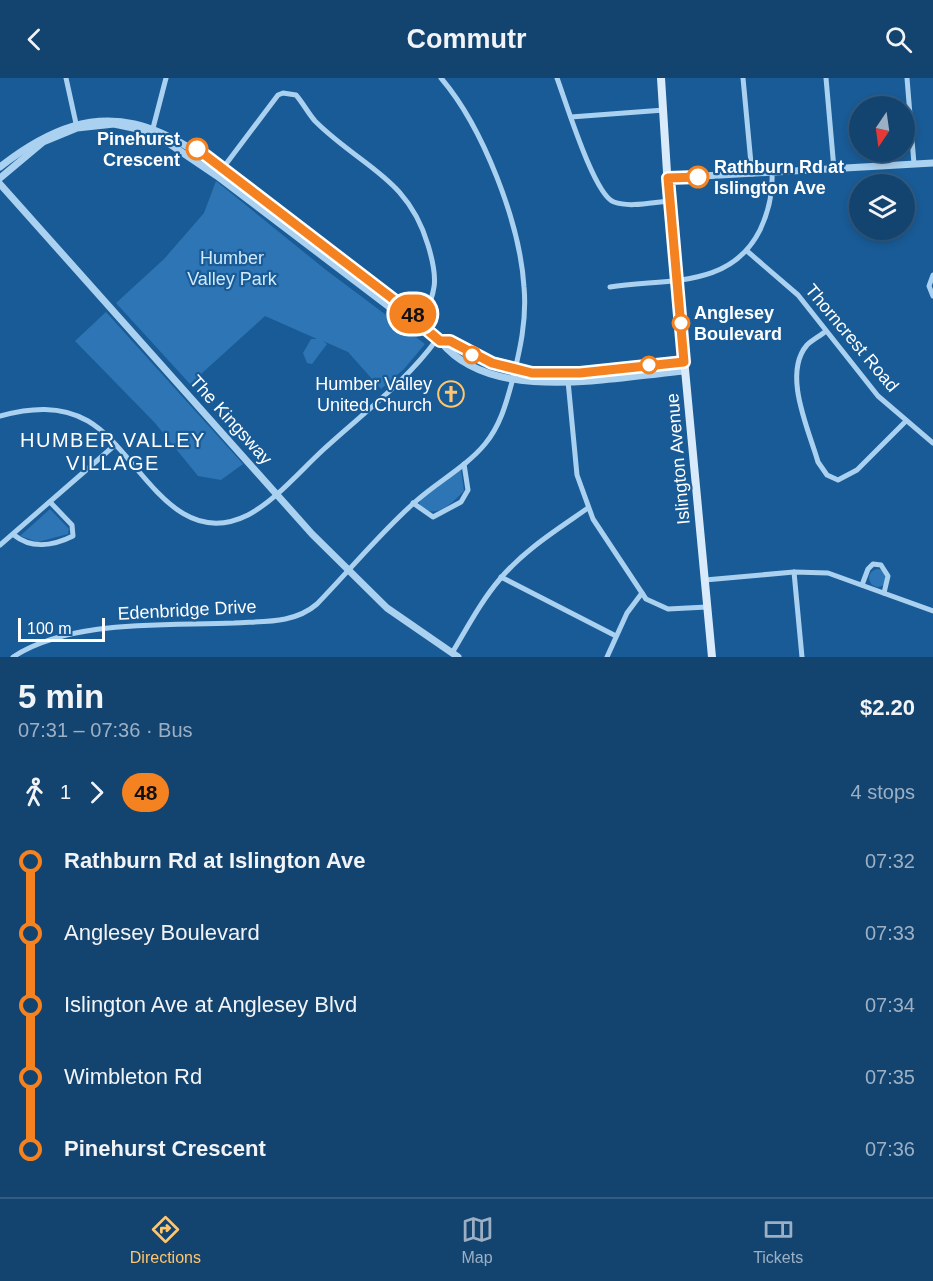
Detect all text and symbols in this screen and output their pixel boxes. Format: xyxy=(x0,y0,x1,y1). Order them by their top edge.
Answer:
icon: back xyxy=(18,23,51,56)
icon: search xyxy=(882,23,915,56)
text: Commutr xyxy=(407,24,527,54)
north arrow xyxy=(849,96,915,162)
map controls xyxy=(849,96,915,240)
place label: Pinehurst Crescent xyxy=(97,129,180,170)
marker: Pinehurst Crescent xyxy=(186,138,208,160)
place label: Rathburn Rd at Islington Ave xyxy=(714,157,844,198)
marker: Rathburn Rd at Islington Ave xyxy=(687,166,709,188)
button: layers xyxy=(849,174,915,240)
park label: Humber Valley Park xyxy=(187,248,278,289)
street label: Thorncrest Road xyxy=(801,280,903,396)
line badge: 48 xyxy=(386,294,440,334)
text: 48 xyxy=(401,303,425,326)
place label: Anglesey Boulevard xyxy=(694,303,782,344)
marker: Anglesey Boulevard xyxy=(672,314,690,332)
unlabelled marker xyxy=(463,346,481,364)
unlabelled marker xyxy=(640,356,658,374)
street label: The Kingsway xyxy=(186,371,276,469)
place label: Humber Valley United Church xyxy=(315,374,432,415)
church icon: Humber Valley United Church xyxy=(436,379,466,409)
street label: Islington Avenue xyxy=(662,392,694,526)
district label: HUMBER VALLEY VILLAGE xyxy=(20,429,206,474)
street label: Edenbridge Drive xyxy=(117,596,257,624)
scale bar xyxy=(18,615,105,642)
text: 100 m xyxy=(27,620,71,637)
text: 5 min xyxy=(18,678,104,715)
text: $2.20 xyxy=(860,695,915,720)
text: 07:31 – 07:36 · Bus xyxy=(18,719,193,741)
icon: walk xyxy=(18,776,51,809)
icon: forward xyxy=(80,776,113,809)
text: 1 xyxy=(60,781,71,803)
text: 48 xyxy=(134,781,157,804)
text: 4 stops xyxy=(851,781,915,803)
text: Rathburn Rd at Islington Ave xyxy=(64,848,365,873)
text: 07:32 xyxy=(865,850,915,872)
text: Anglesey Boulevard xyxy=(64,920,260,945)
text: 07:33 xyxy=(865,922,915,944)
text: Islington Ave at Anglesey Blvd xyxy=(64,992,357,1017)
text: 07:34 xyxy=(865,994,915,1016)
text: Wimbleton Rd xyxy=(64,1064,202,1089)
text: 07:35 xyxy=(865,1066,915,1088)
text: Pinehurst Crescent xyxy=(64,1136,266,1161)
text: 07:36 xyxy=(865,1138,915,1160)
tab: Directions xyxy=(130,1213,201,1267)
tab: Map xyxy=(461,1213,494,1267)
tab: Tickets xyxy=(753,1213,803,1267)

